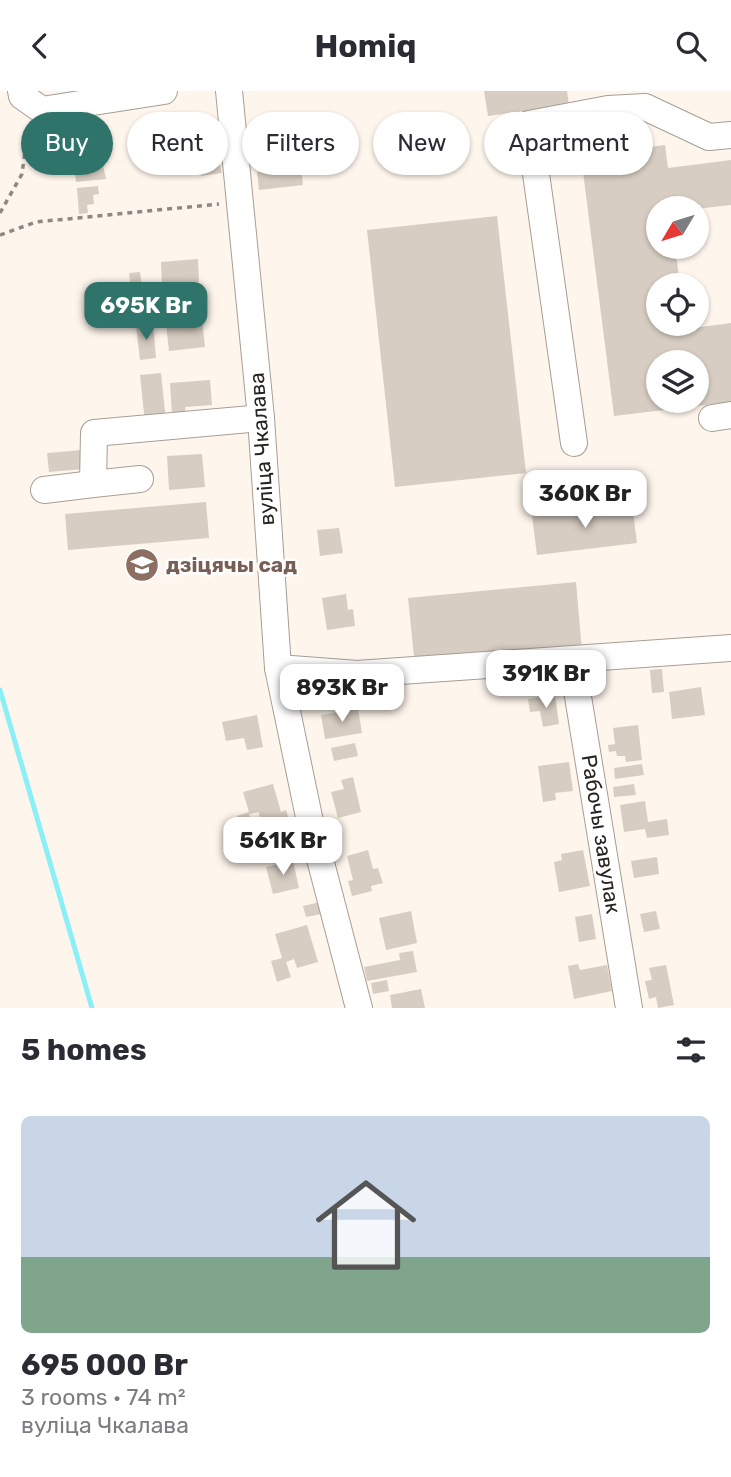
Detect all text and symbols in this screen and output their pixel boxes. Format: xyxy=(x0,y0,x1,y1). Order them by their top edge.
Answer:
icon: back xyxy=(21,27,59,65)
text: Homiq xyxy=(314,27,417,65)
icon: search xyxy=(672,27,710,65)
chip: Buy xyxy=(21,112,113,175)
chip: Rent xyxy=(127,112,228,175)
chip: Filters xyxy=(242,112,359,175)
chip: New xyxy=(373,112,470,175)
chip: Apartment xyxy=(484,112,653,175)
north arrow xyxy=(646,196,709,259)
map controls xyxy=(646,196,709,413)
button: locate xyxy=(646,273,709,336)
pin: 695K Br xyxy=(81,282,211,342)
text: 695K Br xyxy=(100,291,192,319)
button: layers xyxy=(646,350,709,413)
street label: вуліца Чкалава xyxy=(244,372,279,526)
pin: 360K Br xyxy=(520,471,650,530)
text: 360K Br xyxy=(539,479,631,507)
school or university icon: дзіцячы сад xyxy=(123,546,161,584)
place label: дзіцячы сад xyxy=(166,552,297,577)
pin: 391K Br xyxy=(481,651,611,710)
text: 391K Br xyxy=(502,659,590,687)
pin: 893K Br xyxy=(277,665,407,724)
text: 893K Br xyxy=(296,673,388,701)
street label: Рабочы завулак xyxy=(577,753,626,915)
pin: 561K Br xyxy=(218,817,348,877)
text: 561K Br xyxy=(239,826,327,854)
icon: filters xyxy=(672,1031,710,1069)
text: 5 homes xyxy=(21,1032,147,1068)
icon: home xyxy=(303,1162,429,1288)
text: 695 000 Br xyxy=(21,1347,188,1383)
text: 3 rooms · 74 m² xyxy=(21,1383,186,1411)
text: вуліца Чкалава xyxy=(21,1411,189,1439)

